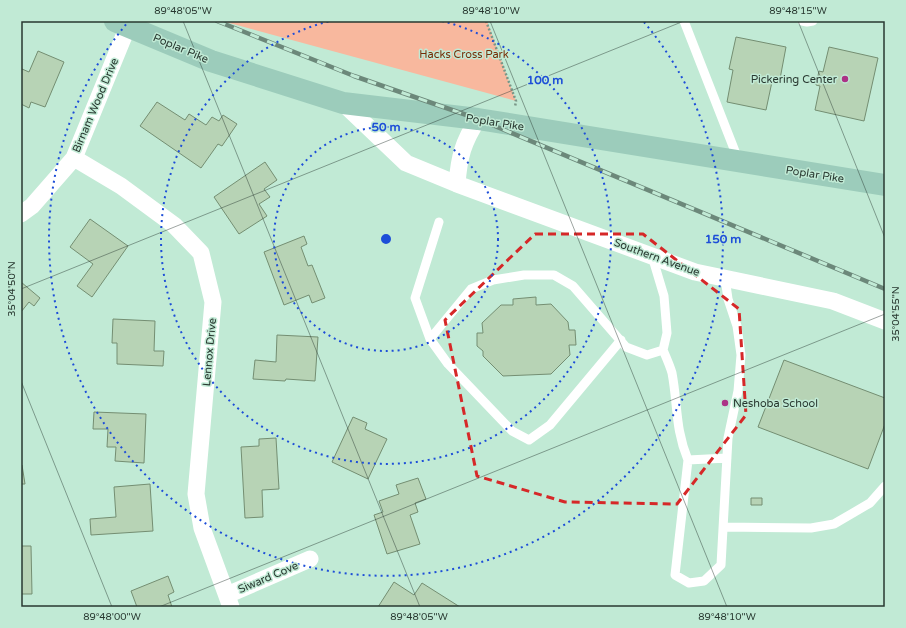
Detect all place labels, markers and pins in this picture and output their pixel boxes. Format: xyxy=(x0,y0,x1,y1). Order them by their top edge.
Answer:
place label: Pickering Center xyxy=(751,73,838,86)
marker: Pickering Center xyxy=(840,74,850,84)
centre of rings xyxy=(379,232,393,246)
place label: Neshoba School xyxy=(733,397,818,410)
marker: Neshoba School xyxy=(720,398,730,408)

